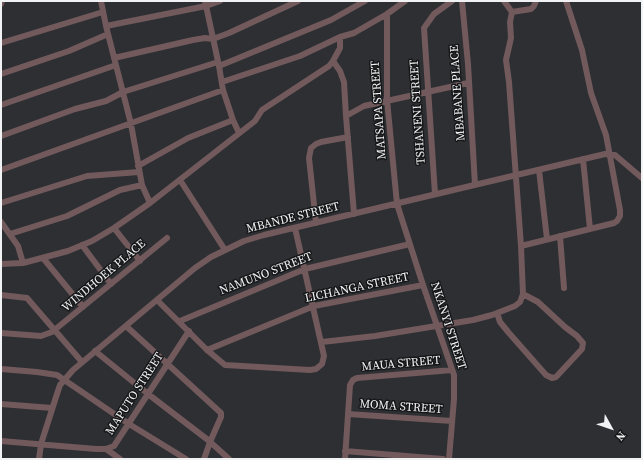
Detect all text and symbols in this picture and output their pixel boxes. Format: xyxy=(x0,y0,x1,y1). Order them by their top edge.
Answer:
street label: MBABANE PLACE xyxy=(447,45,469,141)
street label: TSHANENI STREET xyxy=(407,59,429,165)
street label: MATSAPA STREET xyxy=(368,60,390,160)
street label: MBANDE STREET xyxy=(245,199,341,237)
street label: WINDHOEK PLACE xyxy=(59,237,149,315)
street label: NAMUNO STREET xyxy=(218,250,314,298)
street label: LICHANGA STREET xyxy=(304,270,410,306)
street label: NKANYI STREET xyxy=(427,280,469,372)
street label: MAPUTO STREET xyxy=(103,350,167,438)
street label: MAUA STREET xyxy=(361,353,441,375)
street label: MOMA STREET xyxy=(359,397,443,417)
north arrow xyxy=(591,408,631,448)
text: N xyxy=(612,428,629,444)

